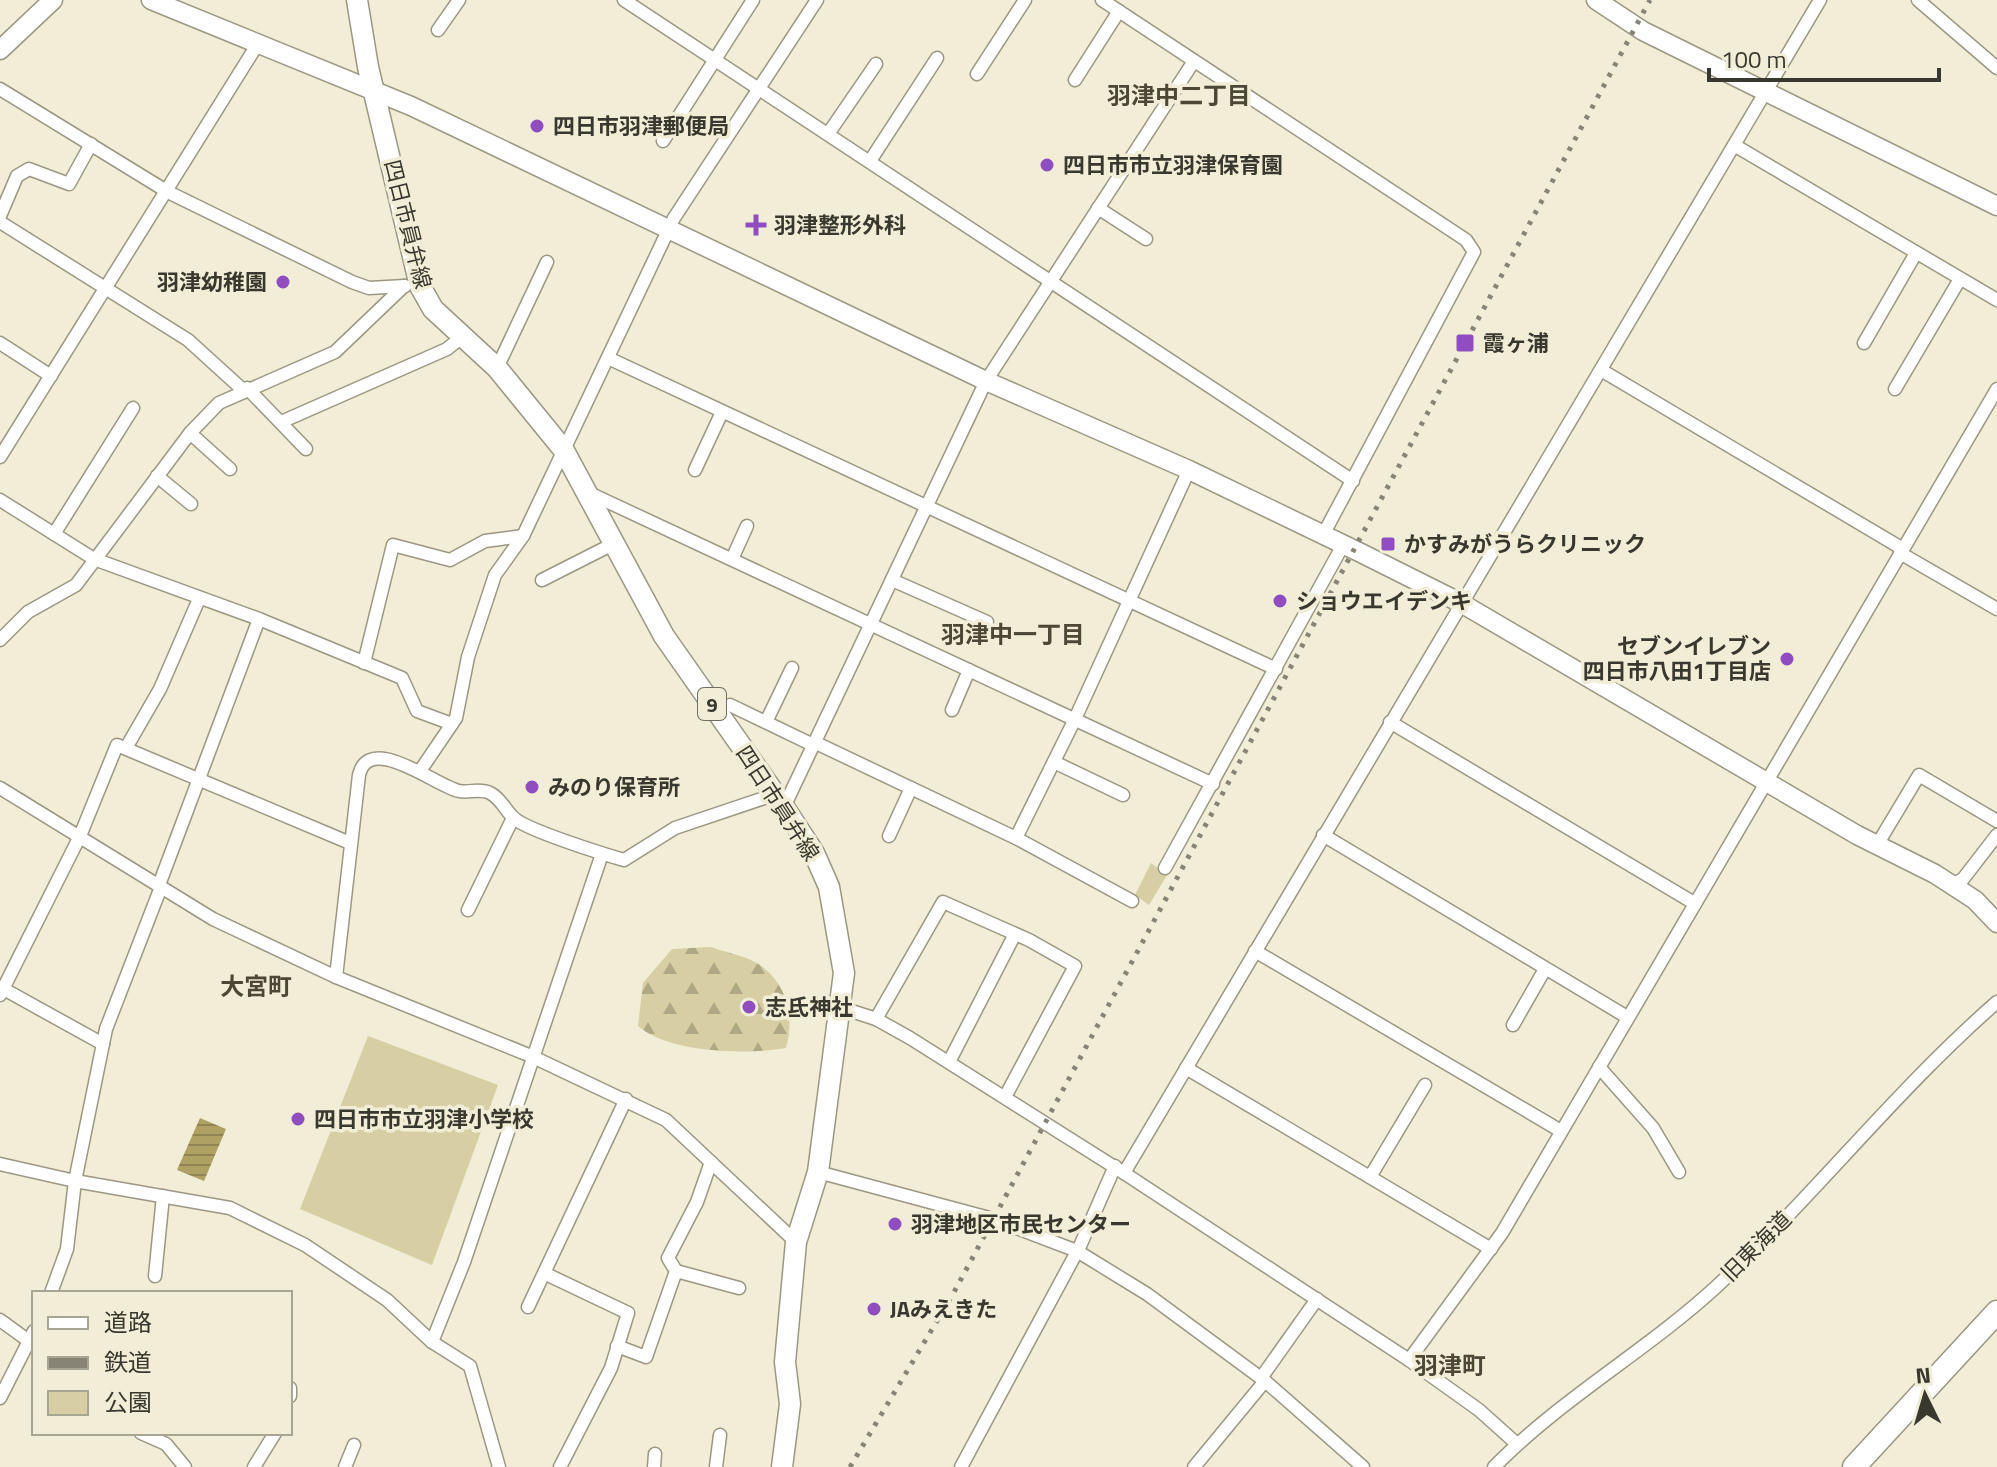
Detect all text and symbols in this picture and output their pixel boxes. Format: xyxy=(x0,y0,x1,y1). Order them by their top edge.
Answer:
scale bar xyxy=(1709,32,1939,82)
text: 100 m xyxy=(1721,41,1787,77)
district label: 羽津中二丁目 xyxy=(1107,77,1251,113)
place label: 四日市羽津郵便局 xyxy=(553,109,729,143)
marker: 四日市羽津郵便局 xyxy=(528,117,546,135)
place label: 四日市市立羽津保育園 xyxy=(1063,148,1283,182)
street label: 四日市員弁線 xyxy=(376,156,440,292)
marker: 四日市市立羽津保育園 xyxy=(1038,156,1056,174)
place label: 羽津整形外科 xyxy=(774,208,906,242)
marker: 羽津整形外科 xyxy=(745,214,767,236)
place label: 羽津幼稚園 xyxy=(157,265,267,299)
marker: 羽津幼稚園 xyxy=(274,273,292,291)
place label: 霞ヶ浦 xyxy=(1483,326,1549,360)
marker: 霞ヶ浦 xyxy=(1454,332,1476,354)
place label: かすみがうらクリニック xyxy=(1404,527,1646,561)
marker: かすみがうらクリニック xyxy=(1379,535,1397,553)
place label: ショウエイデンキ xyxy=(1296,584,1472,618)
marker: ショウエイデンキ xyxy=(1271,592,1289,610)
district label: 羽津中一丁目 xyxy=(941,616,1085,652)
place label: セブンイレブン 四日市八田1丁目店 xyxy=(1583,629,1771,688)
marker: セブンイレブン 四日市八田1丁目店 xyxy=(1778,650,1796,668)
road number: 9 xyxy=(698,688,726,720)
street label: 四日市員弁線 xyxy=(728,738,828,868)
place label: みのり保育所 xyxy=(548,770,680,804)
marker: みのり保育所 xyxy=(523,778,541,796)
district label: 大宮町 xyxy=(220,968,292,1004)
place label: 志氐神社 xyxy=(765,990,853,1024)
marker: 志氐神社 xyxy=(740,998,758,1016)
place label: 四日市市立羽津小学校 xyxy=(314,1102,534,1136)
marker: 四日市市立羽津小学校 xyxy=(289,1110,307,1128)
street label: 旧東海道 xyxy=(1713,1203,1799,1289)
place label: 羽津地区市民センター xyxy=(911,1207,1131,1241)
marker: 羽津地区市民センター xyxy=(886,1215,904,1233)
legend xyxy=(32,1291,292,1435)
place label: JAみえきた xyxy=(890,1292,997,1326)
marker: JAみえきた xyxy=(865,1300,883,1318)
text: 道路 xyxy=(104,1304,152,1340)
text: 鉄道 xyxy=(104,1344,152,1380)
district label: 羽津町 xyxy=(1414,1347,1486,1383)
north arrow xyxy=(1885,1355,1965,1435)
text: N xyxy=(1914,1357,1932,1393)
text: 公園 xyxy=(104,1384,152,1420)

